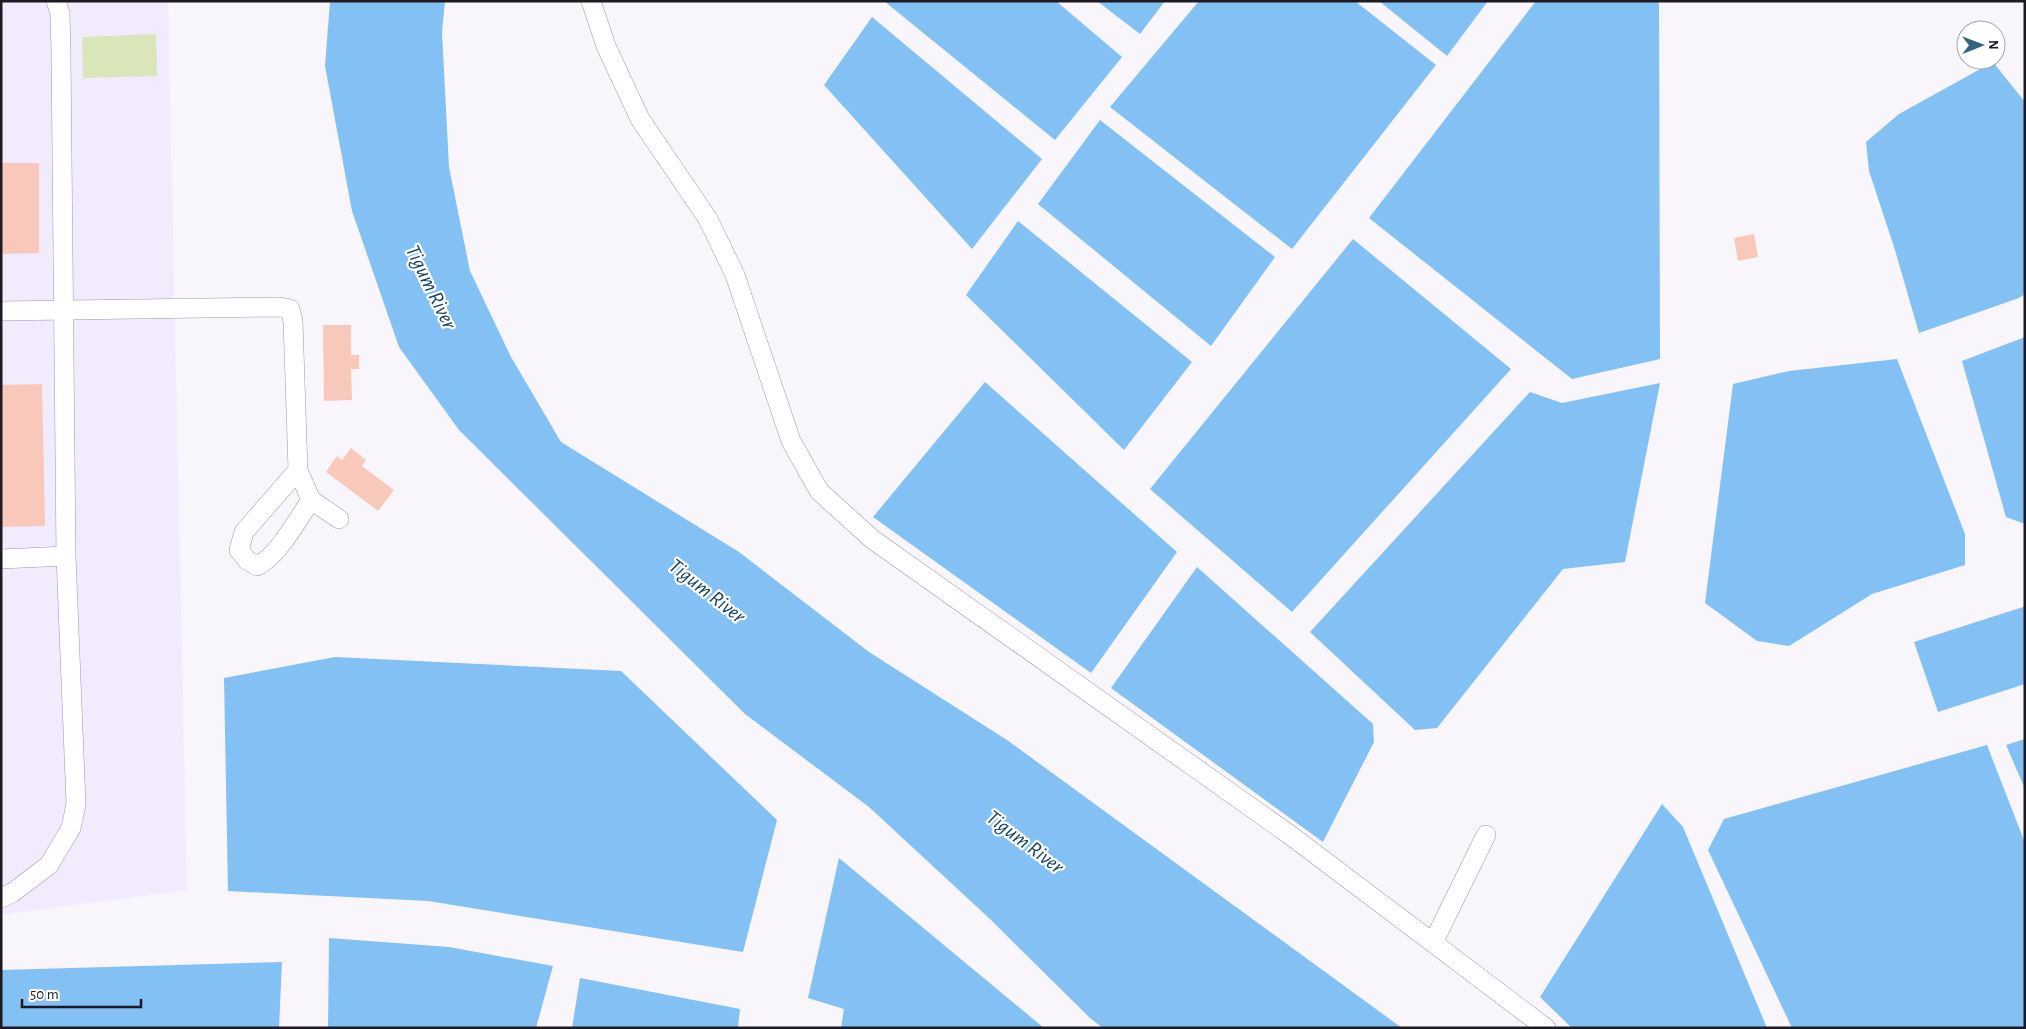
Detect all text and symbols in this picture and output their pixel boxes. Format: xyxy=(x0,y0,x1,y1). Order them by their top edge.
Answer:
north arrow xyxy=(1956,20,2006,70)
text: N xyxy=(1986,40,2000,50)
water label: Tigum River xyxy=(402,242,461,333)
water label: Tigum River xyxy=(665,555,750,628)
water label: Tigum River xyxy=(983,806,1068,878)
scale bar xyxy=(22,976,141,1008)
text: 50 m xyxy=(30,987,59,1002)

